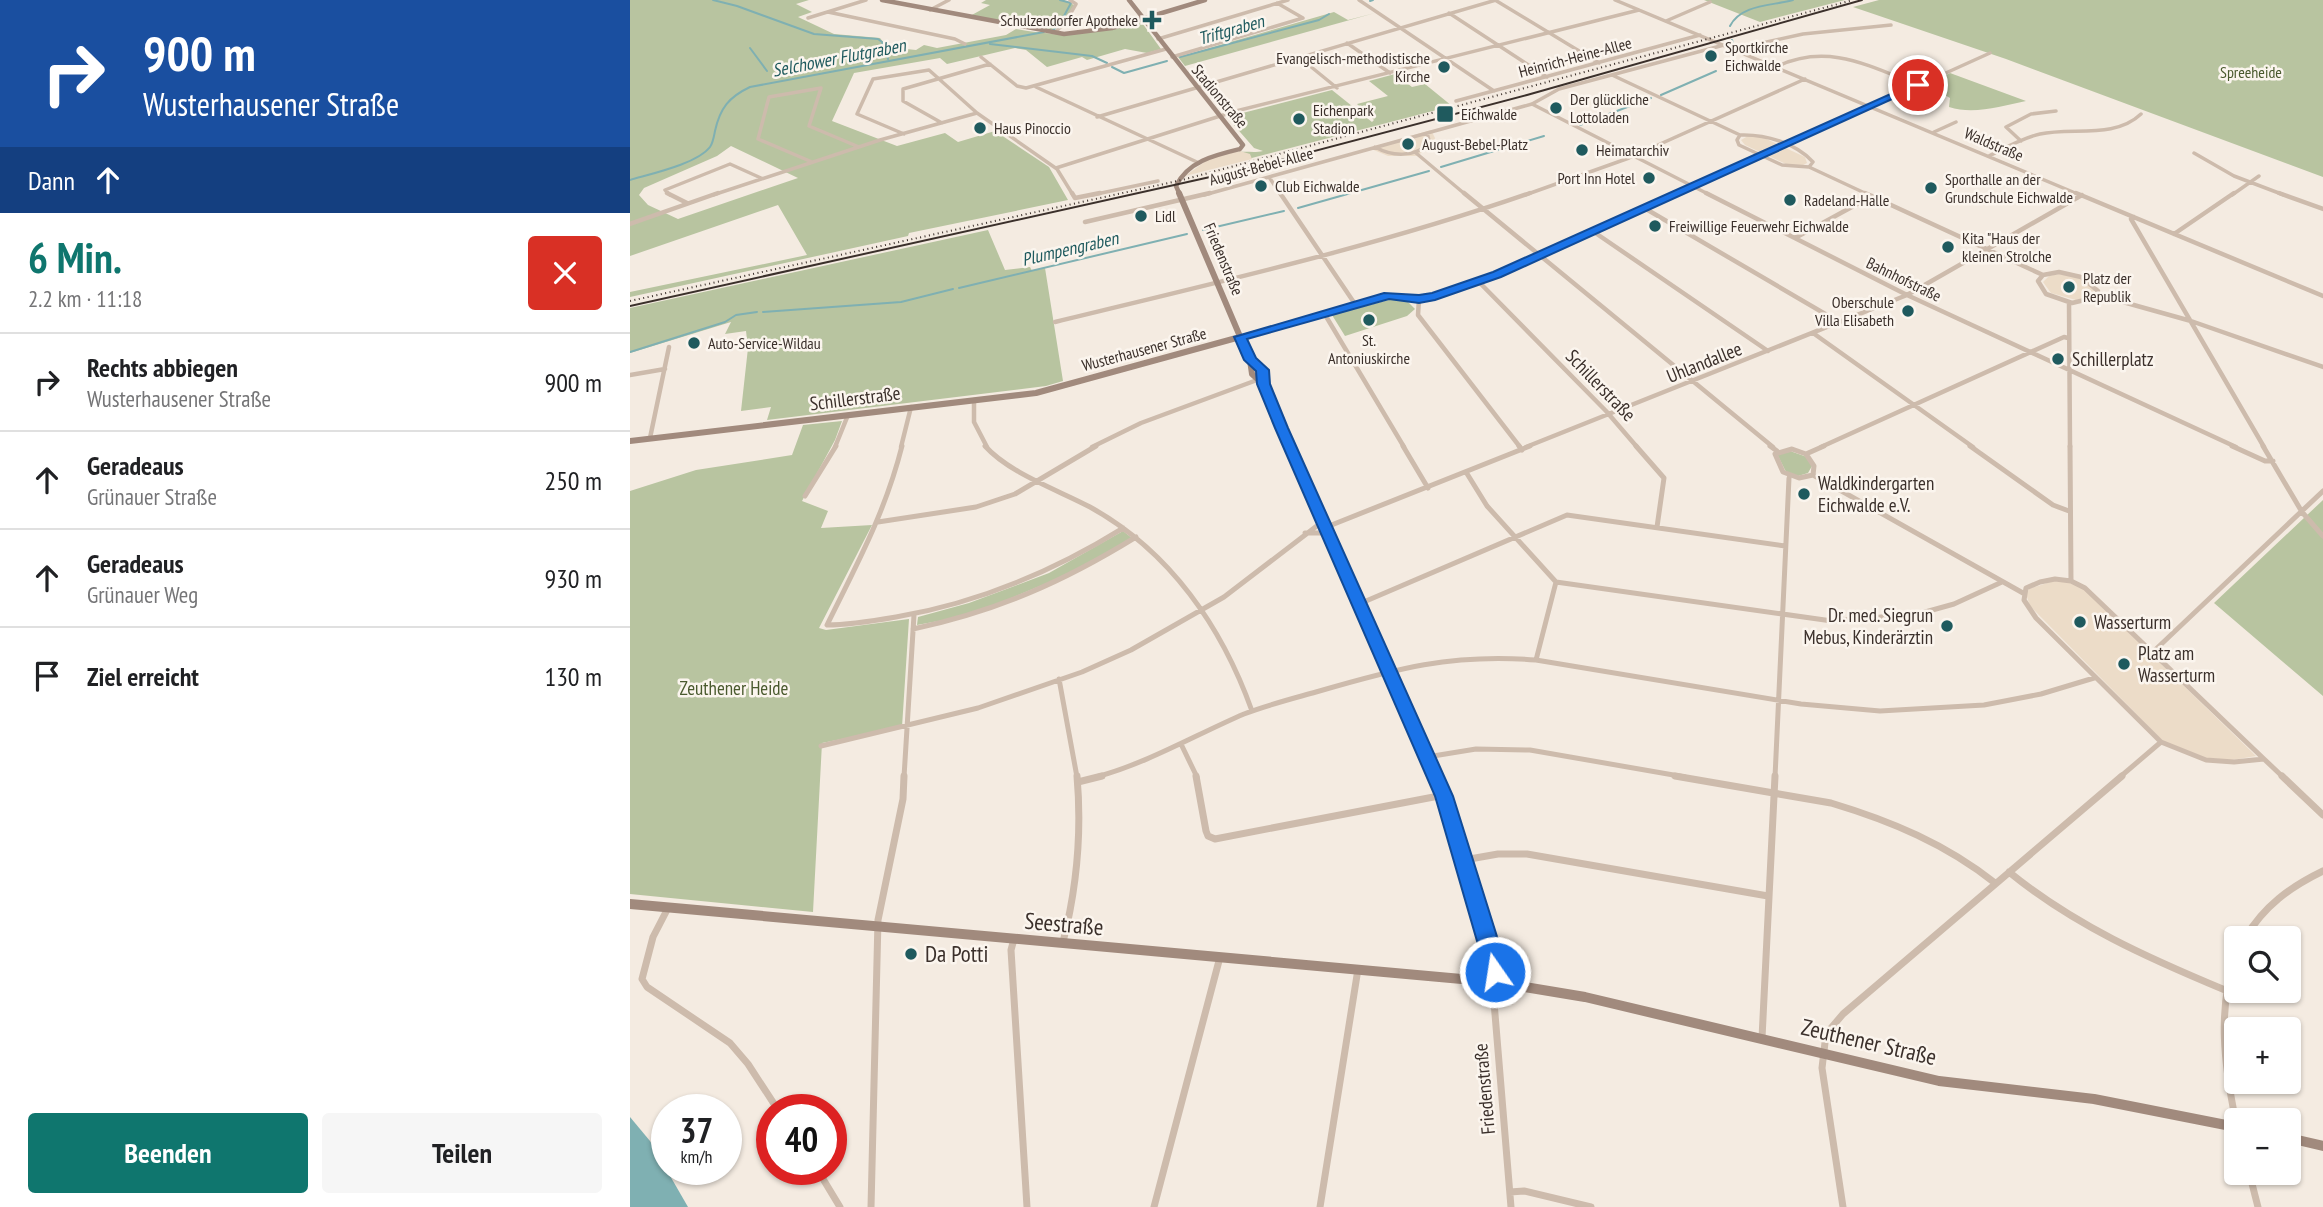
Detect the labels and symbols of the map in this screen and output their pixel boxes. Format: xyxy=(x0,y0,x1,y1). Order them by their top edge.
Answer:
water label: Triftgraben xyxy=(1195,9,1268,50)
place label: Schulzendorfer Apotheke xyxy=(1000,10,1138,30)
marker: Schulzendorfer Apotheke xyxy=(1144,12,1160,28)
street label: Heinrich-Heine-Allee xyxy=(1516,32,1634,82)
water label: Selchower Flutgraben xyxy=(770,33,909,82)
place label: Sportkirche Eichwalde xyxy=(1725,37,1788,75)
place label: Evangelisch-methodistische Kirche xyxy=(1276,48,1430,86)
marker: Sportkirche Eichwalde xyxy=(1703,48,1719,64)
pin xyxy=(1888,55,1948,115)
marker: Evangelisch-methodistische Kirche xyxy=(1436,59,1452,75)
street label: Stadionstraße xyxy=(1188,60,1252,132)
park label: Spreeheide xyxy=(2220,62,2282,82)
place label: Der glückliche Lottoladen xyxy=(1570,89,1649,127)
place label: Eichenpark Stadion xyxy=(1313,100,1374,138)
marker: Der glückliche Lottoladen xyxy=(1548,100,1564,116)
marker: Eichwalde xyxy=(1435,104,1455,124)
place label: Eichwalde xyxy=(1461,104,1517,124)
marker: Eichenpark Stadion xyxy=(1291,111,1307,127)
place label: Haus Pinoccio xyxy=(994,118,1071,138)
marker: Haus Pinoccio xyxy=(972,120,988,136)
street label: Waldstraße xyxy=(1961,123,2027,165)
place label: August-Bebel-Platz xyxy=(1422,134,1528,154)
marker: August-Bebel-Platz xyxy=(1400,136,1416,152)
place label: Heimatarchiv xyxy=(1596,140,1670,160)
marker: Heimatarchiv xyxy=(1574,142,1590,158)
street label: August-Bebel-Allee xyxy=(1207,143,1315,189)
place label: Port Inn Hotel xyxy=(1558,168,1635,188)
place label: Sporthalle an der Grundschule Eichwalde xyxy=(1945,169,2073,207)
marker: Port Inn Hotel xyxy=(1641,170,1657,186)
place label: Club Eichwalde xyxy=(1275,176,1360,196)
marker: Club Eichwalde xyxy=(1253,178,1269,194)
marker: Sporthalle an der Grundschule Eichwalde xyxy=(1923,180,1939,196)
place label: Radeland-Halle xyxy=(1804,190,1889,210)
marker: Radeland-Halle xyxy=(1782,192,1798,208)
place label: Lidl xyxy=(1155,206,1176,226)
marker: Lidl xyxy=(1133,208,1149,224)
place label: Freiwillige Feuerwehr Eichwalde xyxy=(1669,216,1849,236)
marker: Freiwillige Feuerwehr Eichwalde xyxy=(1647,218,1663,234)
street label: Friedenstraße xyxy=(1200,220,1248,298)
water label: Plumpengraben xyxy=(1020,226,1121,271)
place label: Kita "Haus der kleinen Strolche xyxy=(1962,228,2052,266)
marker: Kita "Haus der kleinen Strolche xyxy=(1940,239,1956,255)
street label: Bahnhofstraße xyxy=(1863,252,1945,306)
place label: Platz der Republik xyxy=(2083,268,2132,306)
marker: Platz der Republik xyxy=(2061,279,2077,295)
place label: Oberschule Villa Elisabeth xyxy=(1814,292,1894,330)
marker: Oberschule Villa Elisabeth xyxy=(1900,303,1916,319)
marker: St. Antoniuskirche xyxy=(1361,312,1377,328)
street label: Wusterhausener Straße xyxy=(1080,323,1208,375)
place label: St. Antoniuskirche xyxy=(1328,330,1410,368)
place label: Auto-Service-Wildau xyxy=(708,333,821,353)
marker: Auto-Service-Wildau xyxy=(686,335,702,351)
street label: Uhlandallee xyxy=(1663,336,1745,388)
street label: Schillerstraße xyxy=(1561,344,1641,426)
place label: Schillerplatz xyxy=(2072,347,2154,371)
marker: Schillerplatz xyxy=(2050,351,2066,367)
street label: Schillerstraße xyxy=(808,381,902,415)
place label: Waldkindergarten Eichwalde e.V. xyxy=(1818,471,1934,517)
marker: Waldkindergarten Eichwalde e.V. xyxy=(1796,486,1812,502)
place label: Dr. med. Siegrun Mebus, Kinderärztin xyxy=(1803,603,1933,649)
place label: Wasserturm xyxy=(2094,610,2171,634)
marker: Wasserturm xyxy=(2072,614,2088,630)
marker: Dr. med. Siegrun Mebus, Kinderärztin xyxy=(1939,618,1955,634)
place label: Platz am Wasserturm xyxy=(2138,641,2215,687)
marker: Platz am Wasserturm xyxy=(2116,656,2132,672)
park label: Zeuthener Heide xyxy=(680,676,789,700)
street label: Seestraße xyxy=(1023,906,1105,941)
position arrow xyxy=(1458,935,1532,1009)
place label: Da Potti xyxy=(925,939,988,968)
marker: Da Potti xyxy=(903,946,919,962)
street label: Zeuthener Straße xyxy=(1799,1012,1940,1071)
street label: Friedenstraße xyxy=(1468,1042,1500,1135)
speed limit sign: 40 xyxy=(756,1094,847,1185)

